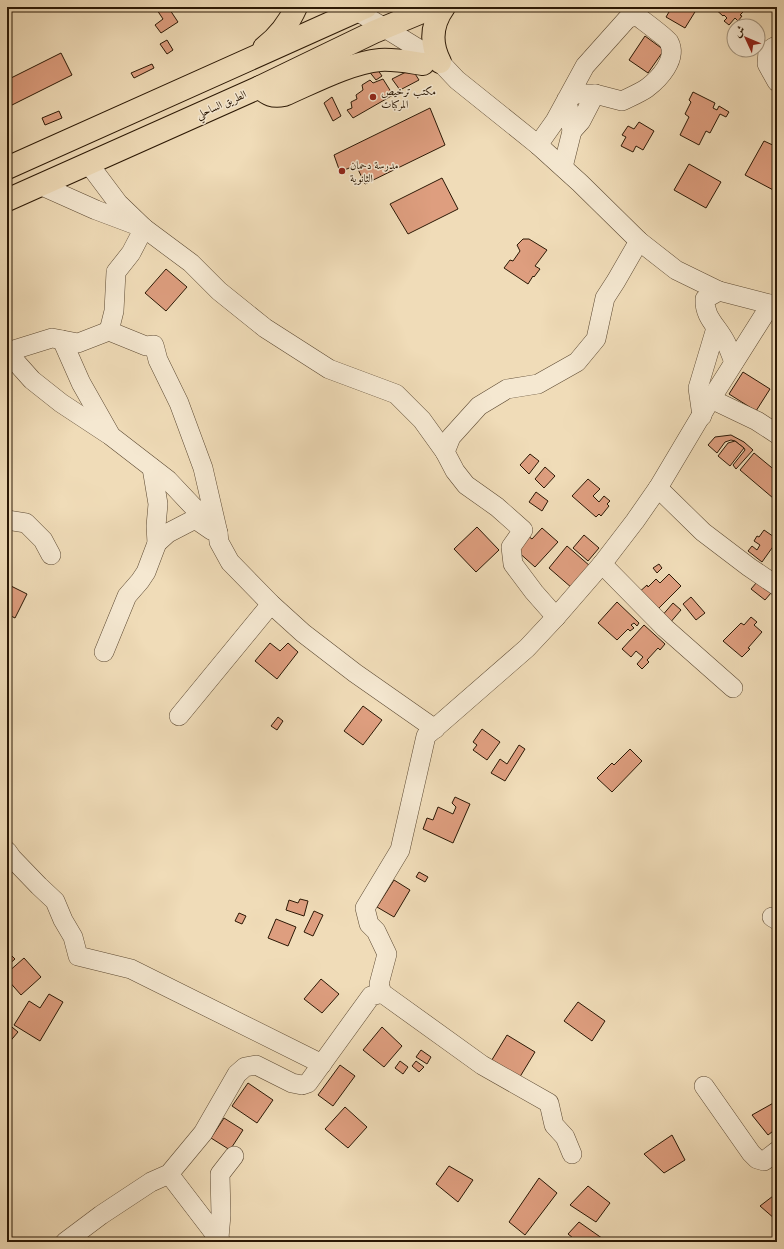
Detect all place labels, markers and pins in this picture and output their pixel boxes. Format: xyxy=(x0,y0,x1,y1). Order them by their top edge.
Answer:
place label: مكتب ترخيص المركبات xyxy=(381,85,436,112)
marker: مكتب ترخيص المركبات xyxy=(368,92,378,102)
place label: مدرسة دحمان الثانوية xyxy=(350,159,398,185)
marker: مدرسة دحمان الثانوية xyxy=(337,166,347,176)

